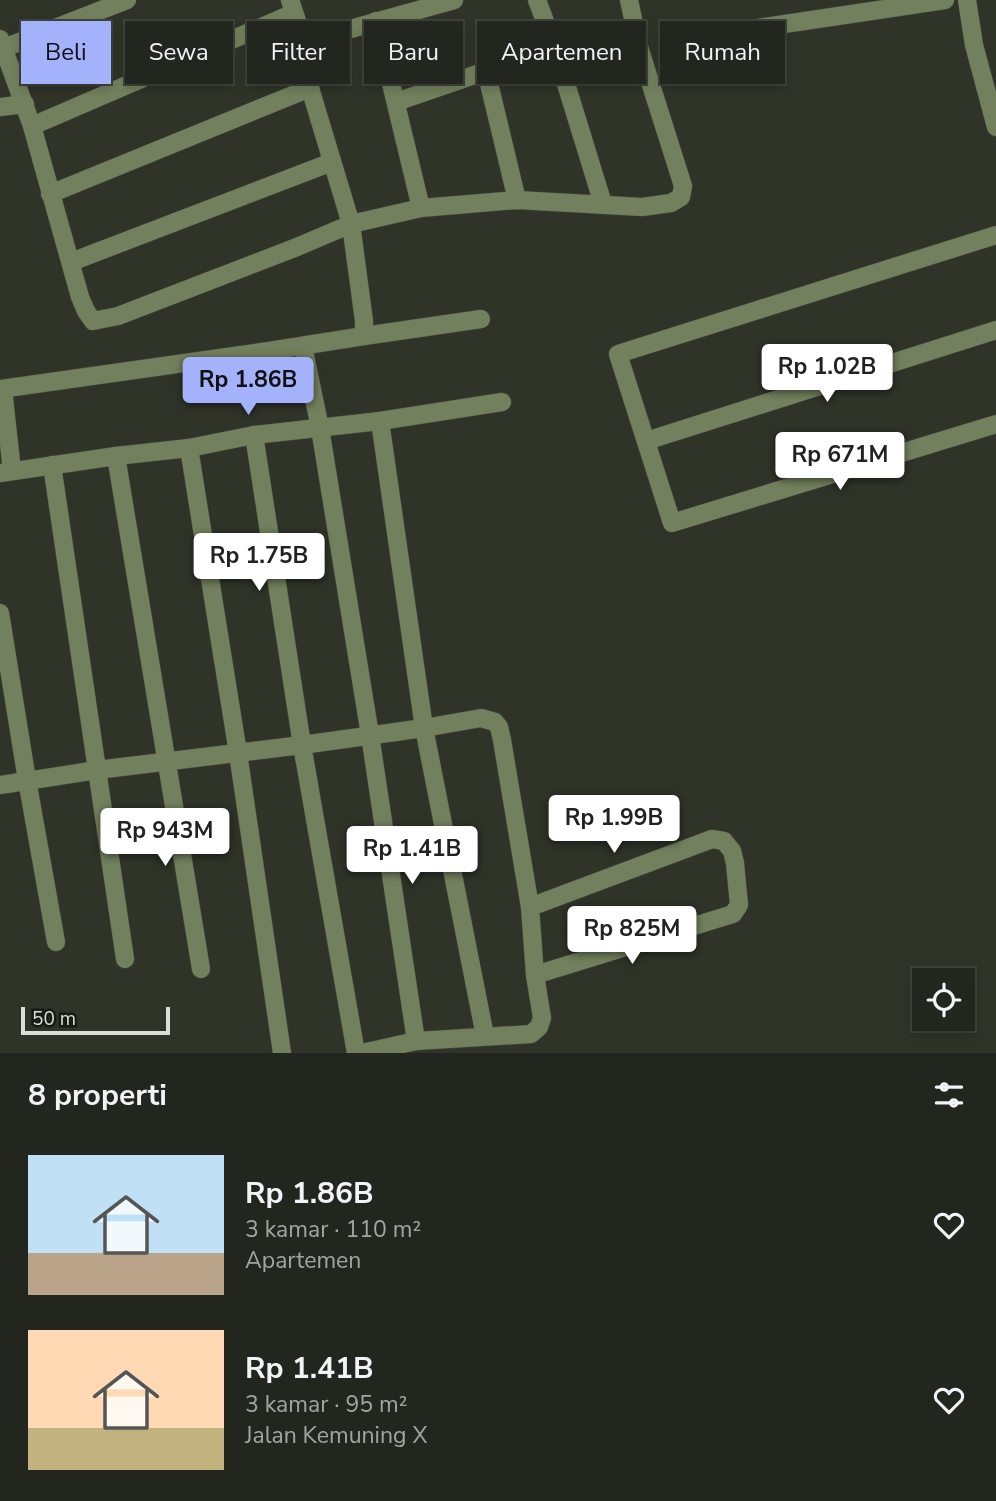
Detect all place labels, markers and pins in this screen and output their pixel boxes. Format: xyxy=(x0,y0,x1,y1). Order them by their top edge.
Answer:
pin: Rp 1.02B xyxy=(755,344,899,404)
pin: Rp 1.86B xyxy=(176,358,320,417)
pin: Rp 671M xyxy=(775,433,905,492)
pin: Rp 1.75B xyxy=(187,534,331,593)
pin: Rp 1.99B xyxy=(542,796,686,855)
pin: Rp 943M xyxy=(100,808,230,868)
pin: Rp 1.41B xyxy=(340,826,484,886)
pin: Rp 825M xyxy=(567,906,697,966)

